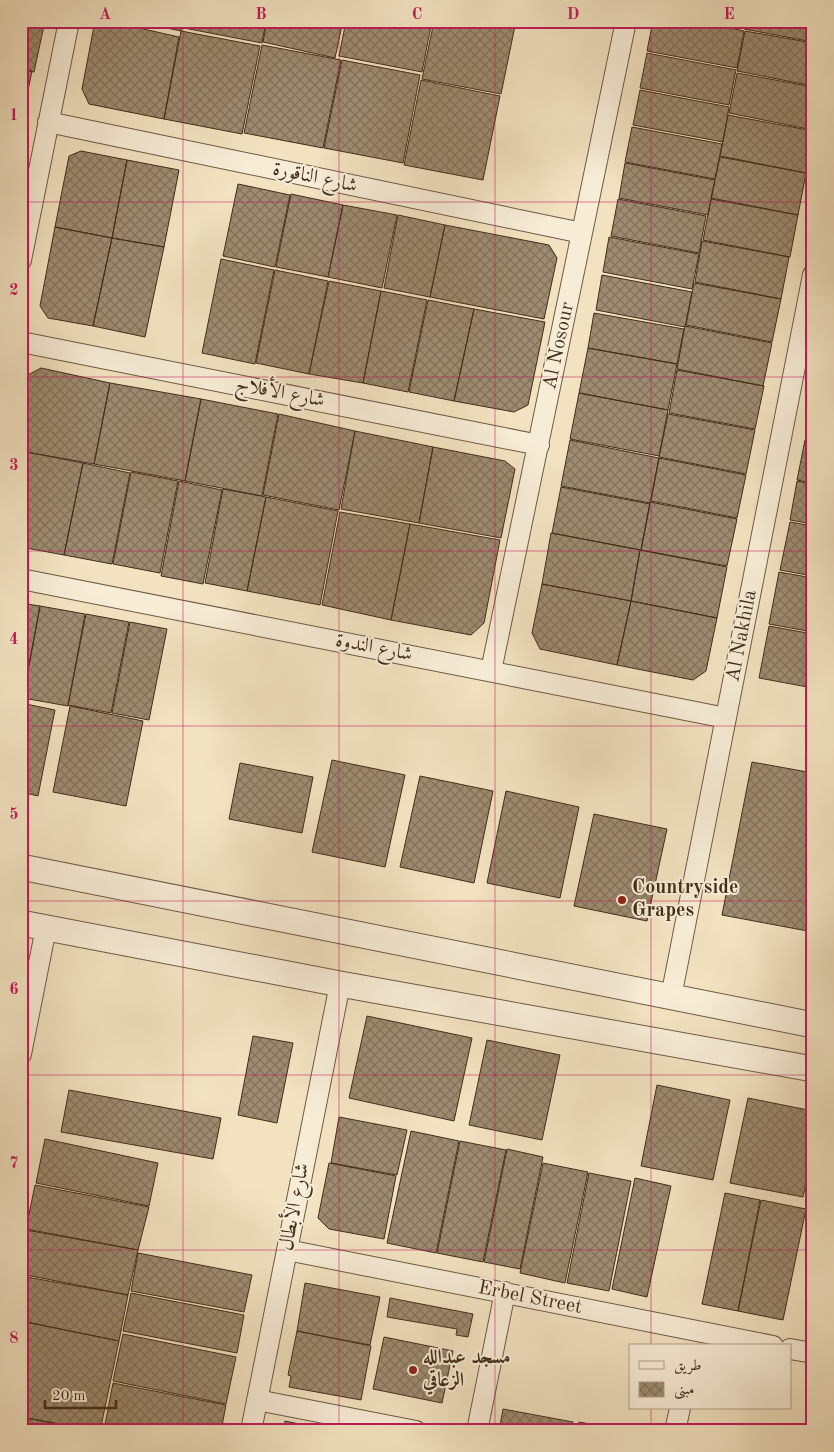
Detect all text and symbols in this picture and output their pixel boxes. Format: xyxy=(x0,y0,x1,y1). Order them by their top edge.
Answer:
text: A xyxy=(99,7,111,23)
text: B xyxy=(255,7,267,23)
text: C xyxy=(412,7,422,23)
text: D xyxy=(567,7,579,23)
text: E xyxy=(723,7,735,23)
text: 1 xyxy=(9,108,19,124)
street label: شارع الناقورة xyxy=(270,159,359,203)
text: 2 xyxy=(9,283,19,299)
street label: Al Nosour xyxy=(540,300,578,392)
street label: شارع الأفلاج xyxy=(233,368,328,417)
text: 3 xyxy=(9,458,19,474)
street label: Al Nakhila xyxy=(723,588,761,684)
street label: شارع الندوة xyxy=(333,631,414,671)
text: 4 xyxy=(9,632,19,648)
text: 5 xyxy=(9,807,19,823)
place label: Countryside Grapes xyxy=(632,878,739,921)
marker: Countryside Grapes xyxy=(616,894,628,906)
text: 6 xyxy=(9,982,19,998)
text: 7 xyxy=(9,1156,19,1172)
street label: شارع الأبطال xyxy=(270,1160,319,1254)
street label: Erbel Street xyxy=(476,1278,584,1318)
text: 8 xyxy=(9,1331,19,1347)
legend xyxy=(629,1344,792,1410)
place label: مسجد عبدالله الزعاقي xyxy=(422,1348,511,1395)
text: طريق xyxy=(674,1359,701,1375)
marker: مسجد عبدالله الزعاقي xyxy=(407,1364,419,1376)
scale bar xyxy=(45,1377,116,1409)
text: مبنى xyxy=(674,1383,694,1400)
text: 20 m xyxy=(52,1389,86,1404)

